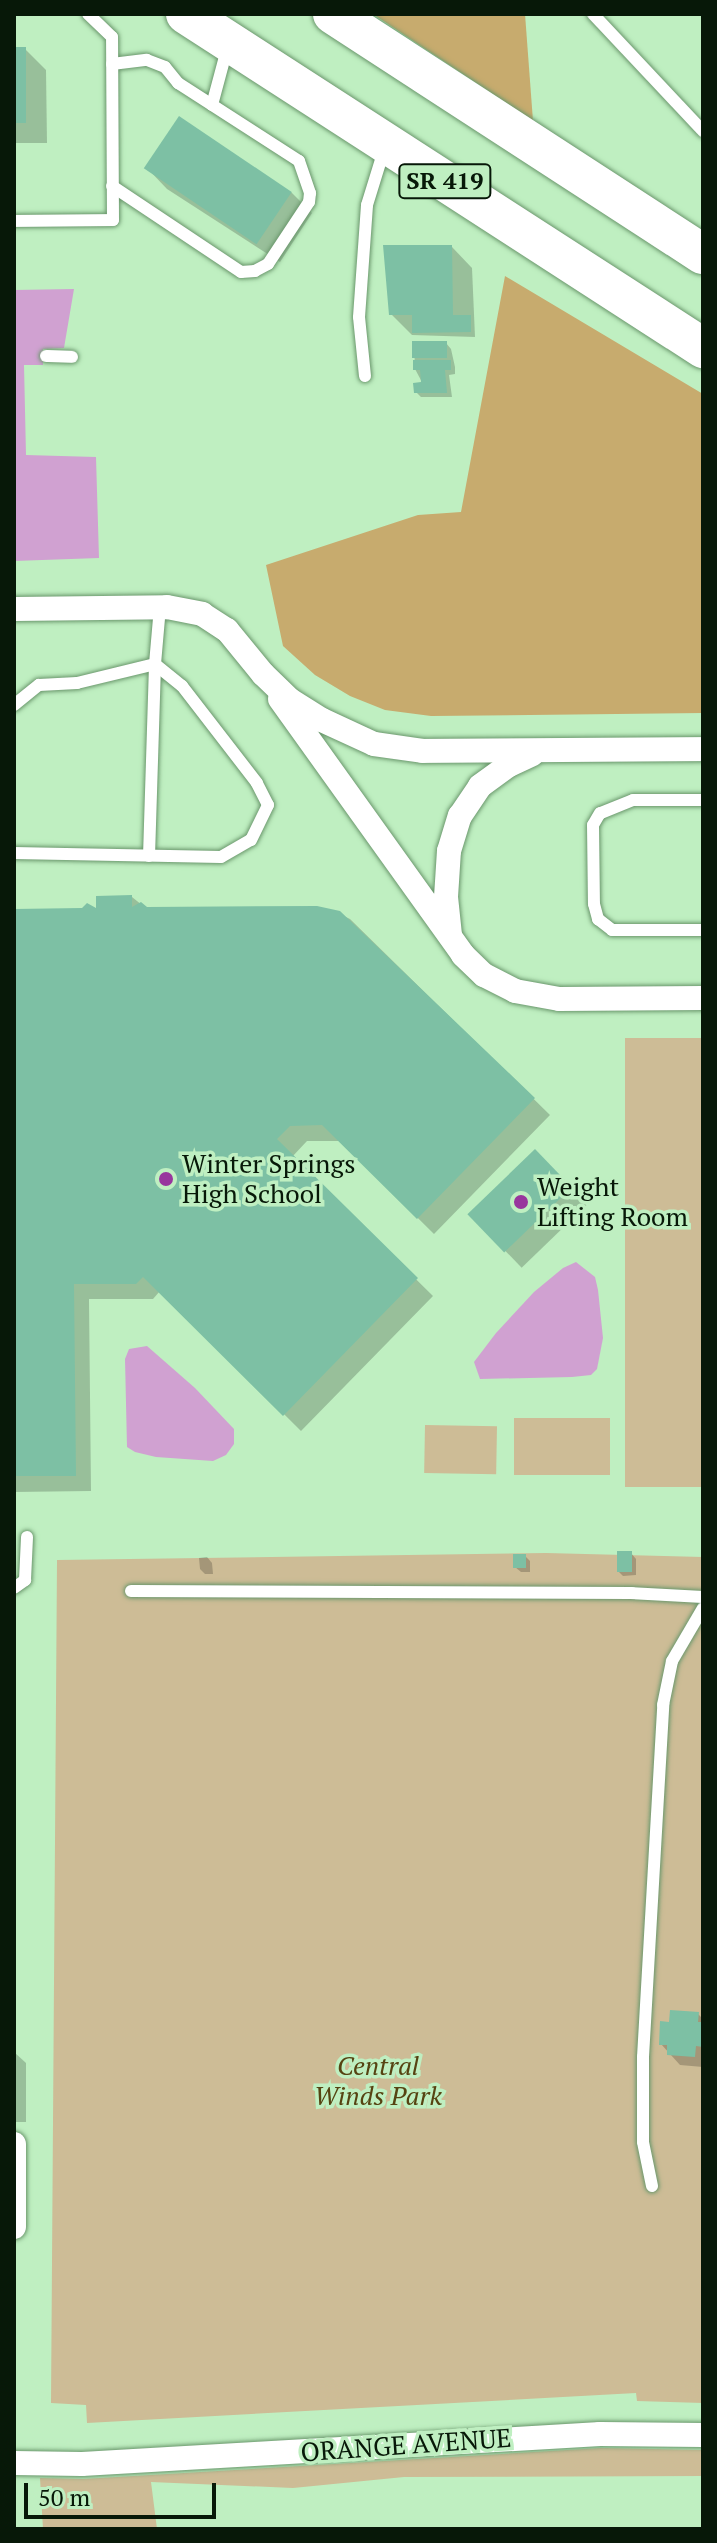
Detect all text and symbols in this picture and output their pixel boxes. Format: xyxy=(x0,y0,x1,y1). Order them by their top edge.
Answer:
road number: SR 419 xyxy=(397,161,493,201)
place label: Winter Springs High School xyxy=(182,1148,355,1210)
marker: Winter Springs High School xyxy=(157,1170,175,1188)
place label: Weight Lifting Room xyxy=(537,1171,688,1232)
marker: Weight Lifting Room xyxy=(512,1193,530,1211)
park label: Central Winds Park xyxy=(314,2050,442,2112)
street label: ORANGE AVENUE xyxy=(299,2422,513,2468)
scale bar xyxy=(28,2467,220,2517)
text: 50 m xyxy=(38,2481,90,2513)

